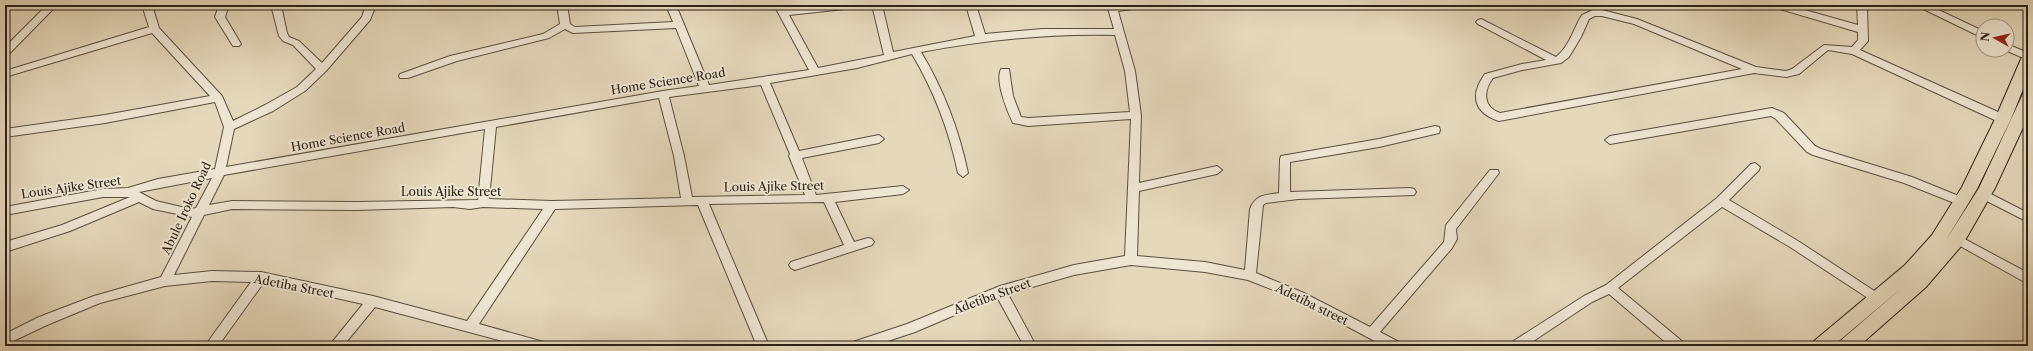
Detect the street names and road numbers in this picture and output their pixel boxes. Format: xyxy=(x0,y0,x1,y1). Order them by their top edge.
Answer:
street label: Home Science Road xyxy=(610,64,727,97)
street label: Home Science Road xyxy=(290,119,407,154)
street label: Abule Iroko Road xyxy=(158,159,214,258)
street label: Louis Ajike Street xyxy=(20,172,123,201)
street label: Louis Ajike Street xyxy=(724,178,825,194)
street label: Louis Ajike Street xyxy=(401,184,502,199)
street label: Adetiba Street xyxy=(252,271,336,301)
street label: Adetiba Street xyxy=(950,275,1033,317)
street label: Adetiba street xyxy=(1272,279,1352,328)

